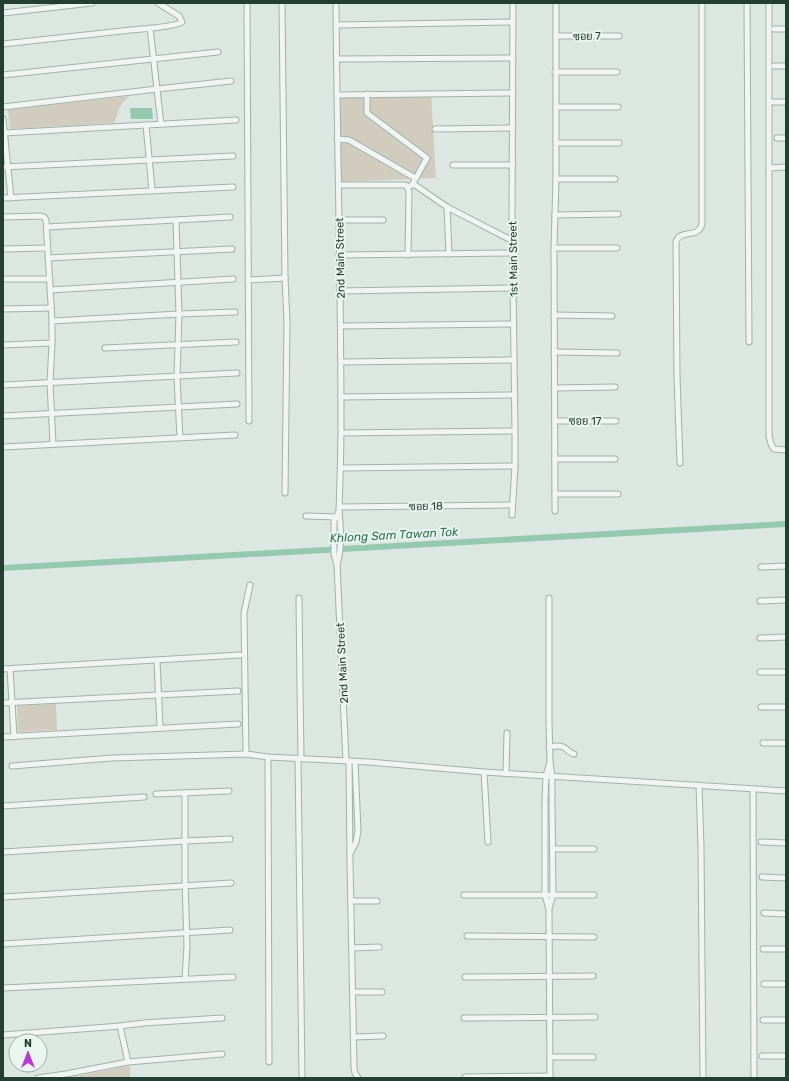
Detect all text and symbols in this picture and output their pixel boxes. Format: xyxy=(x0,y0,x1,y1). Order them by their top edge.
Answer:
street label: ซอย 7 xyxy=(573,30,601,43)
street label: 2nd Main Street xyxy=(333,217,348,299)
street label: 1st Main Street xyxy=(506,220,521,297)
street label: ซอย 17 xyxy=(569,415,602,428)
street label: ซอย 18 xyxy=(409,500,443,513)
water label: Khlong Sam Tawan Tok xyxy=(329,525,459,545)
street label: 2nd Main Street xyxy=(334,621,351,704)
north arrow xyxy=(8,1033,48,1073)
text: N xyxy=(24,1037,32,1050)

